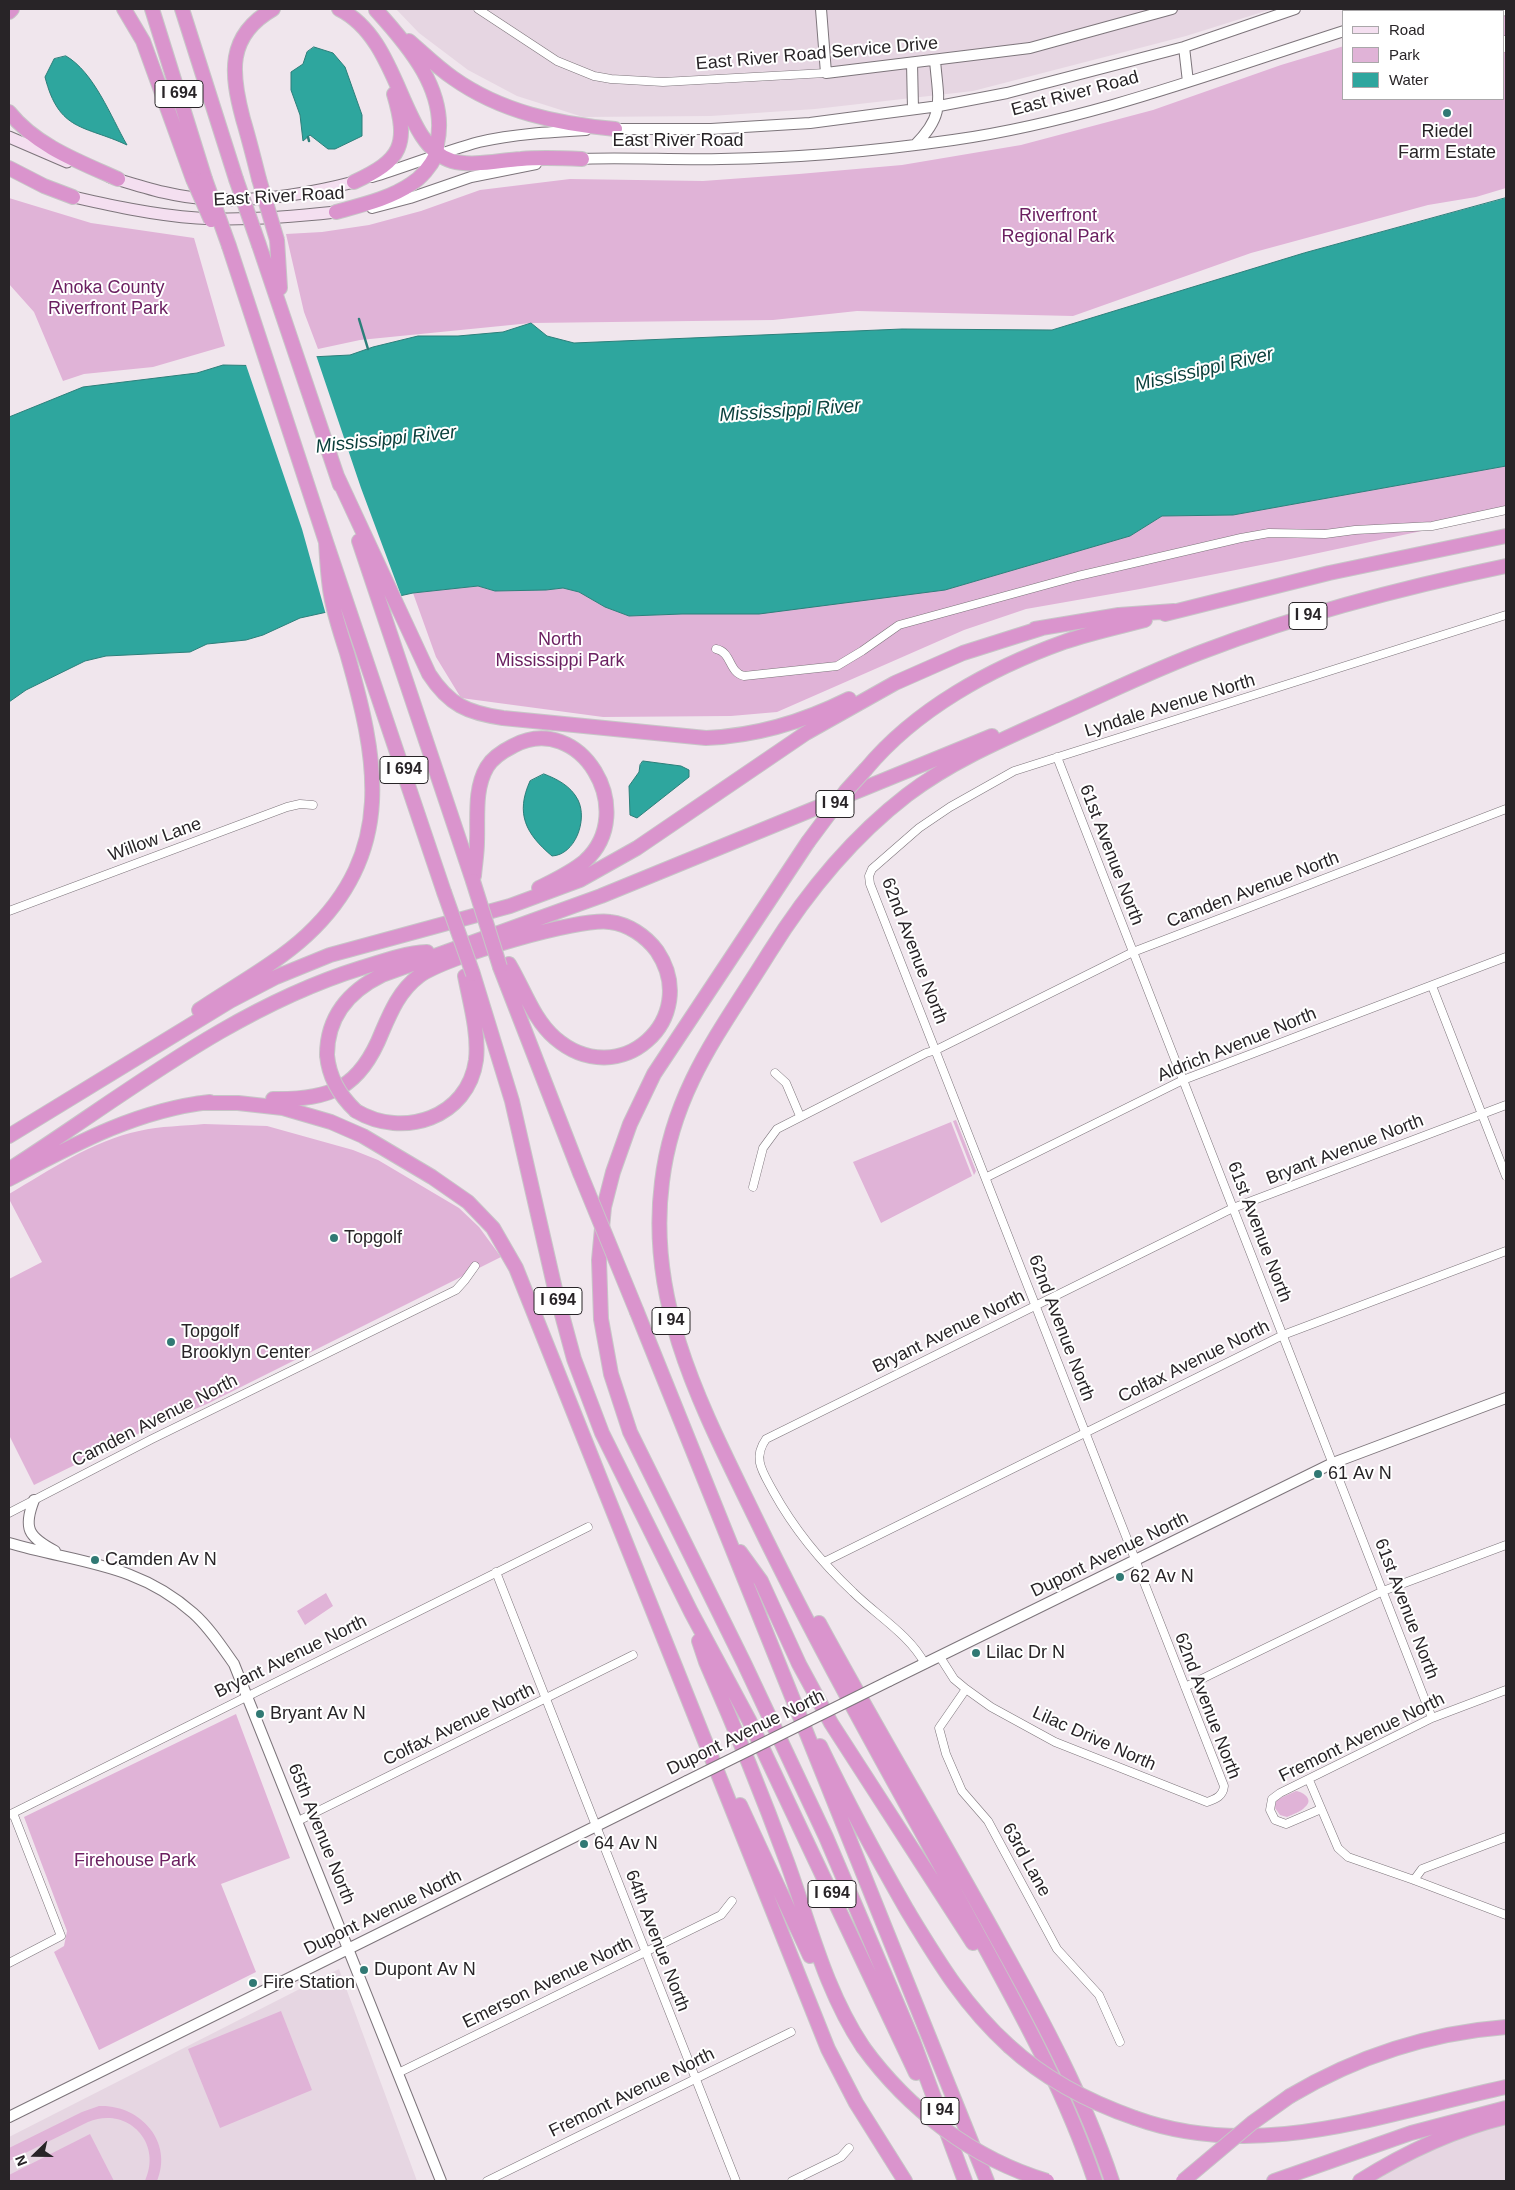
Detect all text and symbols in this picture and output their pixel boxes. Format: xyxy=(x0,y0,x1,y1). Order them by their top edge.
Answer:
legend xyxy=(1342,10,1505,100)
text: Road xyxy=(1389,21,1425,38)
street label: East River Road Service Drive xyxy=(695,33,939,75)
text: Park xyxy=(1389,46,1420,63)
street label: East River Road xyxy=(1009,67,1141,121)
text: Water xyxy=(1389,71,1428,88)
road number: I 694 xyxy=(155,80,203,108)
marker: Riedel Farm Estate xyxy=(1441,107,1453,119)
place label: Riedel Farm Estate xyxy=(1398,121,1496,163)
street label: East River Road xyxy=(612,130,744,152)
street label: East River Road xyxy=(213,183,345,211)
park label: Riverfront Regional Park xyxy=(1001,205,1115,248)
park label: Anoka County Riverfront Park xyxy=(48,277,168,320)
water label: Mississippi River xyxy=(1133,343,1275,397)
water label: Mississippi River xyxy=(719,395,861,427)
water label: Mississippi River xyxy=(314,421,458,459)
road number: I 94 xyxy=(1289,602,1327,630)
park label: North Mississippi Park xyxy=(495,629,625,672)
street label: Lyndale Avenue North xyxy=(1082,670,1258,742)
road number: I 694 xyxy=(380,756,428,784)
street label: 61st Avenue North xyxy=(1074,782,1148,928)
road number: I 94 xyxy=(816,791,854,818)
street label: Willow Lane xyxy=(106,813,204,867)
street label: Camden Avenue North xyxy=(1164,847,1342,933)
street label: 62nd Avenue North xyxy=(876,875,952,1027)
street label: Aldrich Avenue North xyxy=(1154,1003,1320,1087)
street label: Bryant Avenue North xyxy=(1263,1110,1427,1190)
street label: 61st Avenue North xyxy=(1222,1159,1296,1305)
place label: Topgolf xyxy=(344,1227,402,1249)
marker: Topgolf xyxy=(328,1232,340,1244)
street label: 62nd Avenue North xyxy=(1023,1252,1099,1404)
street label: Bryant Avenue North xyxy=(869,1286,1029,1378)
road number: I 694 xyxy=(534,1288,582,1314)
road number: I 94 xyxy=(652,1308,690,1334)
street label: Colfax Avenue North xyxy=(1115,1316,1273,1408)
place label: Topgolf Brooklyn Center xyxy=(181,1321,310,1364)
marker: Topgolf Brooklyn Center xyxy=(165,1336,177,1348)
street label: Camden Avenue North xyxy=(69,1370,241,1472)
place label: 61 Av N xyxy=(1328,1463,1392,1485)
marker: 61 Av N xyxy=(1312,1468,1324,1480)
street label: Dupont Avenue North xyxy=(1028,1507,1192,1603)
street label: 61st Avenue North xyxy=(1369,1536,1443,1682)
place label: Camden Av N xyxy=(105,1549,217,1571)
marker: Camden Av N xyxy=(89,1554,101,1566)
place label: 62 Av N xyxy=(1130,1566,1194,1588)
marker: 62 Av N xyxy=(1114,1571,1126,1583)
street label: Bryant Avenue North xyxy=(211,1611,371,1703)
street label: 62nd Avenue North xyxy=(1169,1630,1245,1782)
place label: Lilac Dr N xyxy=(986,1642,1065,1664)
marker: Lilac Dr N xyxy=(970,1647,982,1659)
street label: Colfax Avenue North xyxy=(380,1679,538,1771)
street label: Dupont Avenue North xyxy=(664,1685,828,1781)
street label: Fremont Avenue North xyxy=(1276,1688,1448,1788)
street label: Lilac Drive North xyxy=(1029,1702,1159,1776)
place label: Bryant Av N xyxy=(270,1703,366,1725)
marker: Bryant Av N xyxy=(254,1708,266,1720)
street label: 65th Avenue North xyxy=(283,1761,359,1907)
street label: 63rd Lane xyxy=(997,1819,1055,1901)
place label: 64 Av N xyxy=(594,1833,658,1855)
marker: 64 Av N xyxy=(578,1838,590,1850)
park label: Firehouse Park xyxy=(74,1850,196,1872)
street label: Dupont Avenue North xyxy=(301,1865,465,1961)
street label: 64th Avenue North xyxy=(620,1867,694,2015)
road number: I 694 xyxy=(808,1880,856,1908)
street label: Emerson Avenue North xyxy=(459,1932,637,2034)
place label: Dupont Av N xyxy=(374,1959,476,1981)
marker: Dupont Av N xyxy=(358,1964,370,1976)
place label: Fire Station xyxy=(263,1972,355,1994)
marker: Fire Station xyxy=(247,1977,259,1989)
street label: Fremont Avenue North xyxy=(546,2043,718,2143)
road number: I 94 xyxy=(921,2098,959,2124)
north arrow xyxy=(10,2130,60,2180)
text: N xyxy=(12,2153,30,2168)

